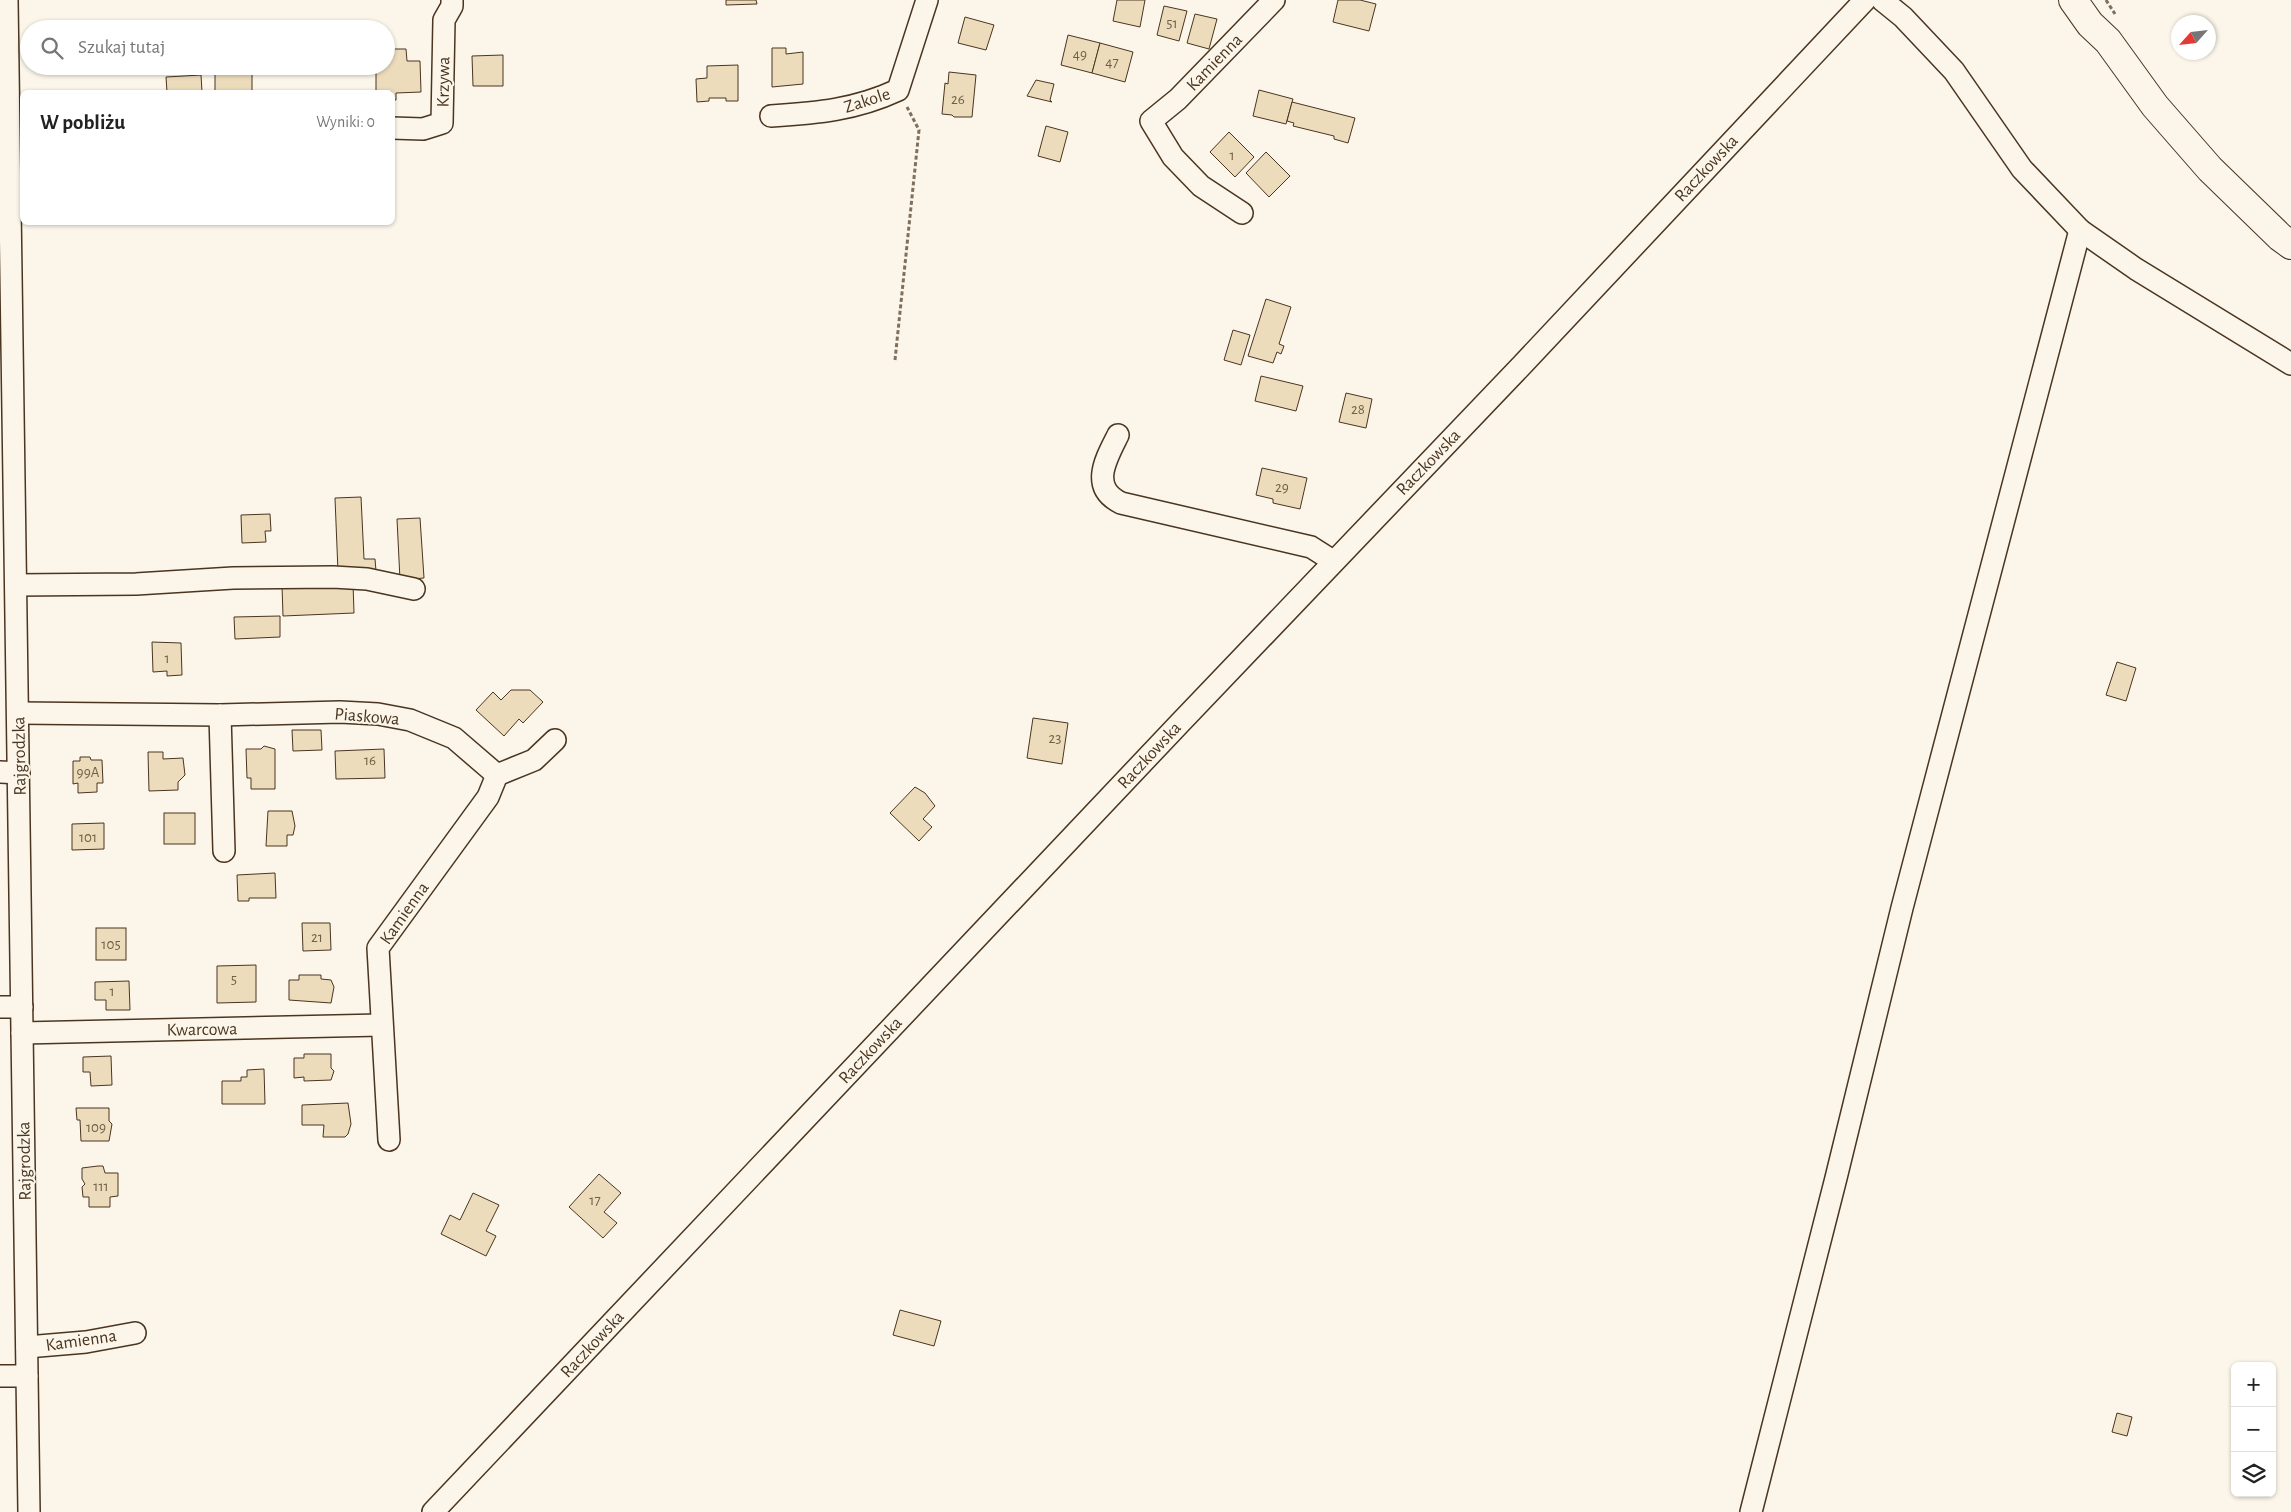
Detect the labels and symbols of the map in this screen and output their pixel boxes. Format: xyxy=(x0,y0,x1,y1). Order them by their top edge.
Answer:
north arrow xyxy=(2171,15,2216,60)
house number: 51 xyxy=(1166,16,1178,31)
street label: Kamienna xyxy=(1183,31,1246,95)
house number: 49 xyxy=(1073,47,1087,62)
house number: 47 xyxy=(1105,55,1119,70)
street label: Krzywa xyxy=(435,56,453,108)
street label: Zakole xyxy=(842,85,893,117)
house number: 26 xyxy=(951,92,965,107)
street label: Raczkowska xyxy=(1672,132,1742,205)
house number: 1 xyxy=(1229,148,1235,163)
house number: 28 xyxy=(1351,402,1365,417)
street label: Raczkowska xyxy=(1393,426,1464,499)
house number: 29 xyxy=(1275,480,1289,495)
house number: 1 xyxy=(164,651,170,666)
street label: Piaskowa xyxy=(334,705,400,729)
street label: Rajgrodzka xyxy=(10,716,30,796)
street label: Raczkowska xyxy=(1115,719,1185,792)
house number: 23 xyxy=(1048,731,1062,746)
house number: 16 xyxy=(364,753,376,768)
house number: 99A xyxy=(77,765,100,780)
house number: 101 xyxy=(79,830,97,845)
street label: Kamienna xyxy=(377,879,433,948)
house number: 21 xyxy=(311,930,323,945)
house number: 105 xyxy=(101,937,121,952)
house number: 5 xyxy=(231,972,237,987)
house number: 1 xyxy=(109,984,115,999)
street label: Raczkowska xyxy=(836,1014,906,1087)
street label: Kwarcowa xyxy=(166,1020,238,1040)
house number: 109 xyxy=(86,1120,106,1135)
street label: Rajgrodzka xyxy=(15,1121,35,1201)
house number: 111 xyxy=(93,1179,109,1194)
house number: 17 xyxy=(589,1193,601,1208)
street label: Raczkowska xyxy=(558,1308,628,1381)
street label: Kamienna xyxy=(44,1327,118,1355)

